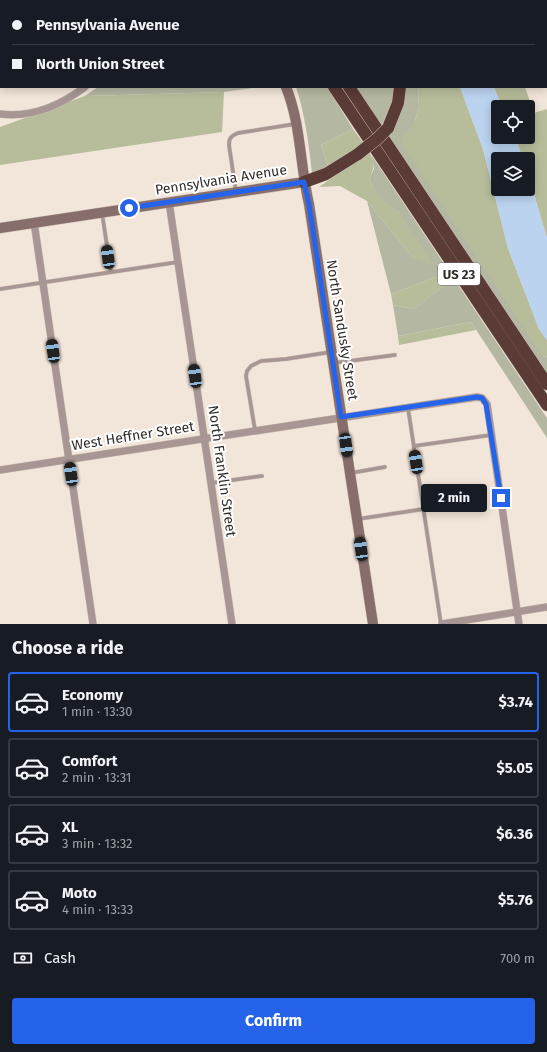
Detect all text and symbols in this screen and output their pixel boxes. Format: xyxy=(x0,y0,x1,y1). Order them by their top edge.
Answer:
text: Pennsylvania Avenue xyxy=(36,16,180,34)
text: North Union Street xyxy=(36,55,165,73)
map controls xyxy=(491,100,535,196)
button: locate xyxy=(491,100,535,144)
button: layers xyxy=(491,152,535,196)
street label: Pennsylvania Avenue xyxy=(154,161,288,199)
route start xyxy=(120,199,138,217)
car xyxy=(100,244,116,270)
street label: North Sandusky Street xyxy=(322,258,362,403)
road number: US 23 xyxy=(438,263,480,285)
car xyxy=(45,338,61,364)
car xyxy=(187,363,203,389)
street label: North Franklin Street xyxy=(204,404,240,539)
street label: West Heffner Street xyxy=(71,418,196,454)
car xyxy=(338,432,354,458)
car xyxy=(408,449,424,475)
car xyxy=(63,461,79,487)
callout: 2 min xyxy=(421,484,487,512)
route end xyxy=(492,489,510,507)
text: 2 min xyxy=(438,490,470,505)
car xyxy=(353,536,369,562)
text: Choose a ride xyxy=(12,637,124,659)
icon: car xyxy=(14,684,50,720)
text: Economy xyxy=(62,686,123,704)
text: $3.74 xyxy=(498,693,533,711)
text: 1 min · 13:30 xyxy=(62,704,133,719)
icon: car xyxy=(14,750,50,786)
text: Comfort xyxy=(62,752,118,770)
text: $5.05 xyxy=(497,759,533,777)
text: 2 min · 13:31 xyxy=(62,770,131,785)
icon: car xyxy=(14,816,50,852)
text: XL xyxy=(62,818,78,836)
text: $6.36 xyxy=(496,825,533,843)
text: 3 min · 13:32 xyxy=(62,836,133,851)
icon: car xyxy=(14,882,50,918)
text: Moto xyxy=(62,884,97,902)
text: $5.76 xyxy=(498,891,533,909)
text: 4 min · 13:33 xyxy=(62,902,133,917)
icon: cash xyxy=(12,947,34,969)
text: Cash xyxy=(44,949,76,967)
text: 700 m xyxy=(500,951,535,966)
button: Confirm xyxy=(12,998,535,1044)

